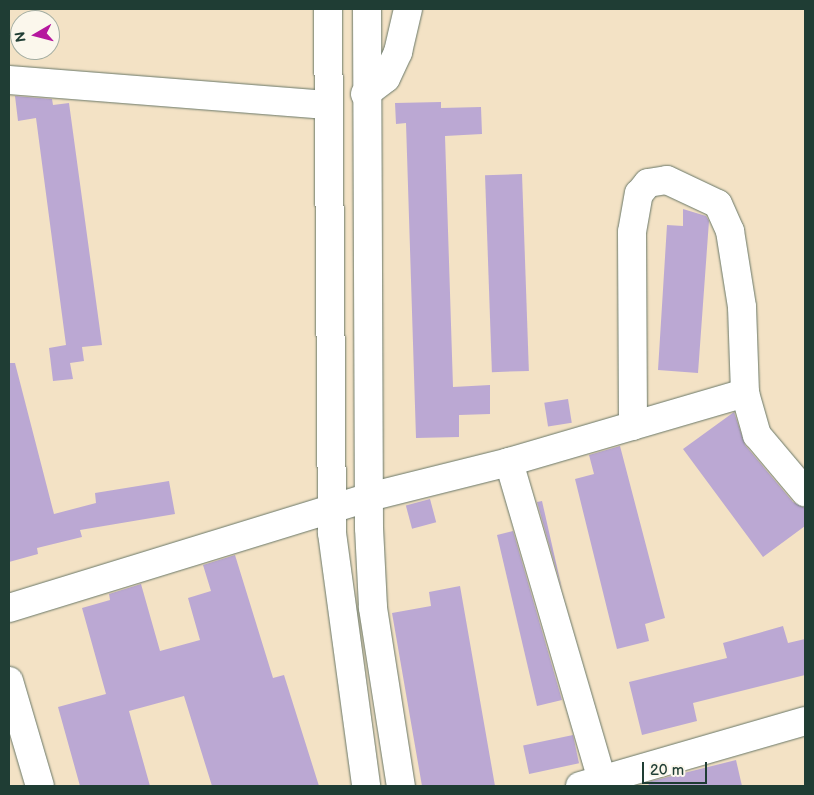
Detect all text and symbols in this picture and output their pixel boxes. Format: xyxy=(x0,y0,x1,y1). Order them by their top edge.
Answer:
north arrow xyxy=(10,10,60,60)
text: N xyxy=(11,31,30,43)
scale bar xyxy=(644,752,709,784)
text: 20 m xyxy=(650,761,684,780)

